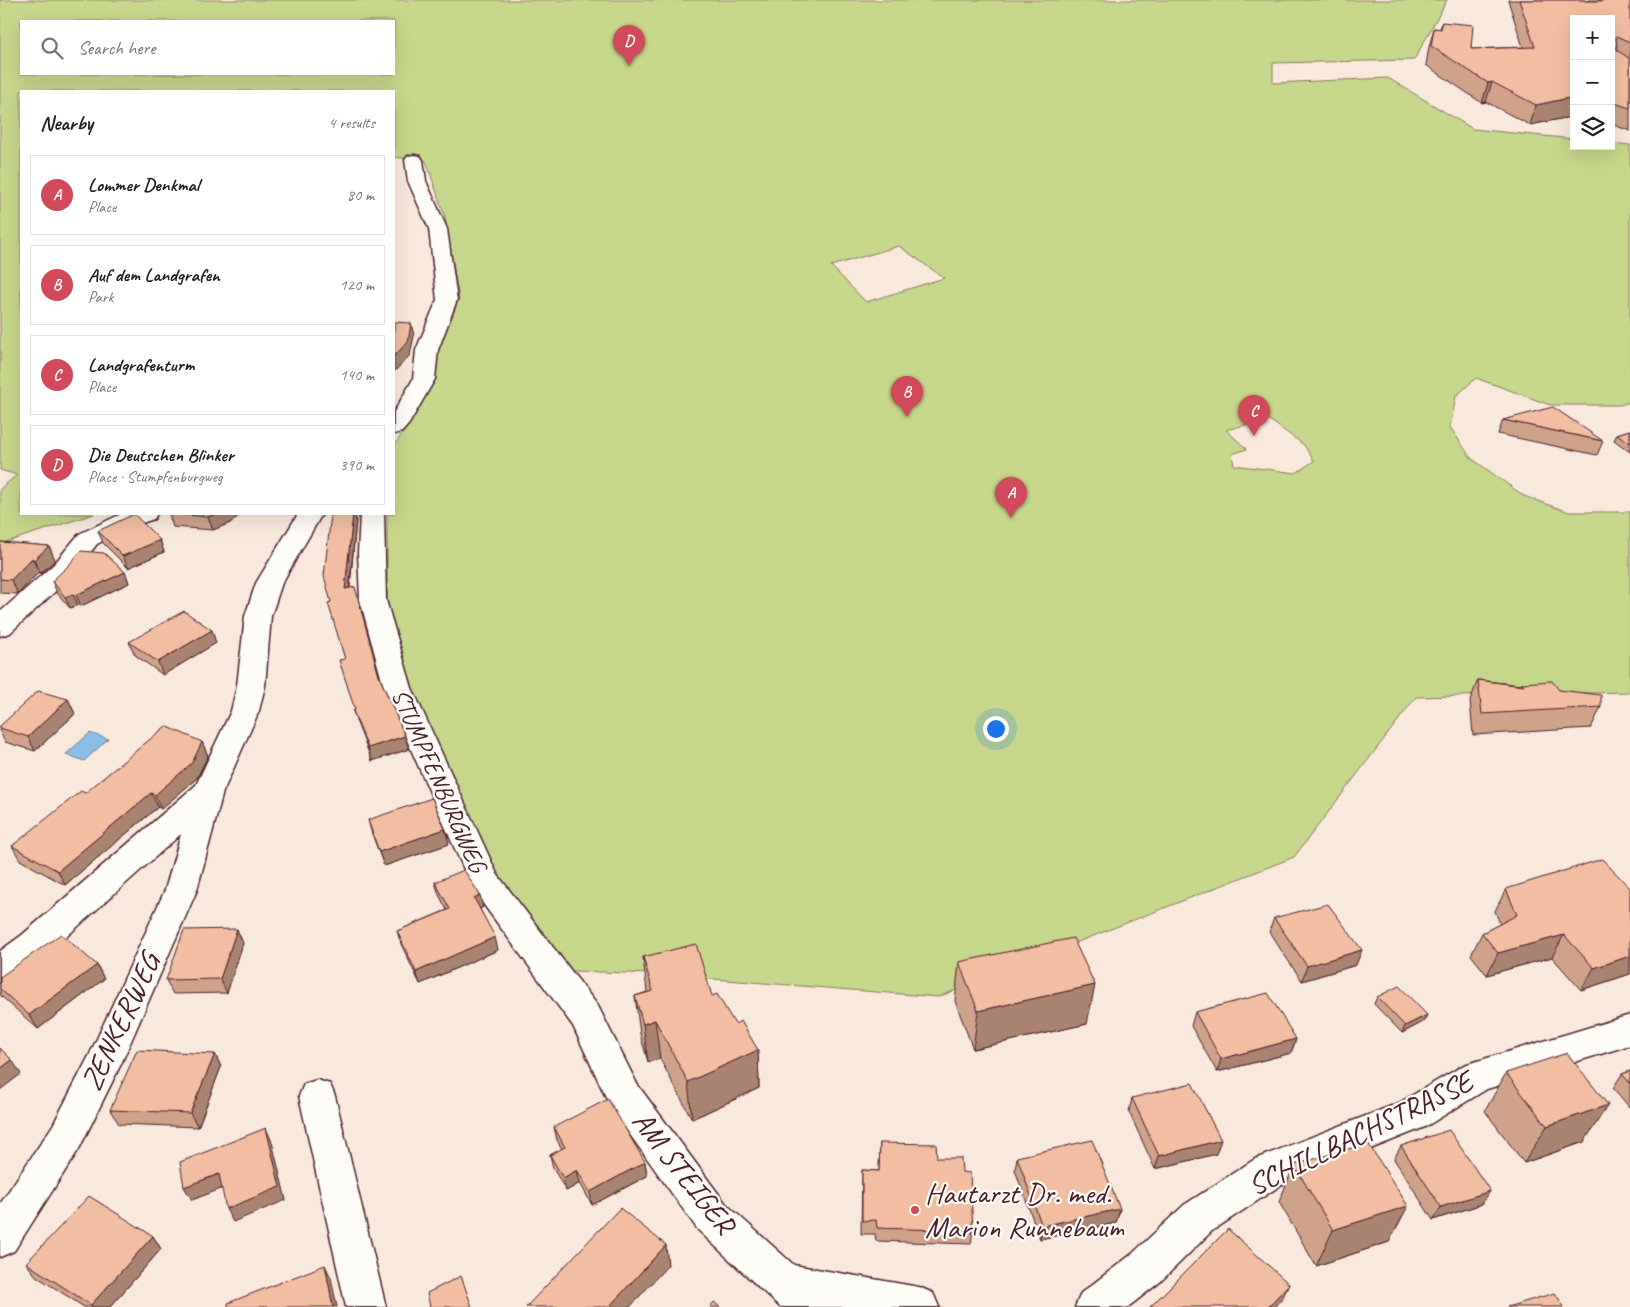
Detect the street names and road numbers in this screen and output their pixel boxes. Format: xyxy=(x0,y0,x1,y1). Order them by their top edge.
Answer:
street label: STUMPFENBURGWEG xyxy=(384,684,495,880)
street label: ZENKERWEG xyxy=(72,944,170,1096)
street label: SCHILLBACHSTRASSE xyxy=(1242,1060,1482,1204)
street label: AM STEIGER xyxy=(624,1103,746,1244)

